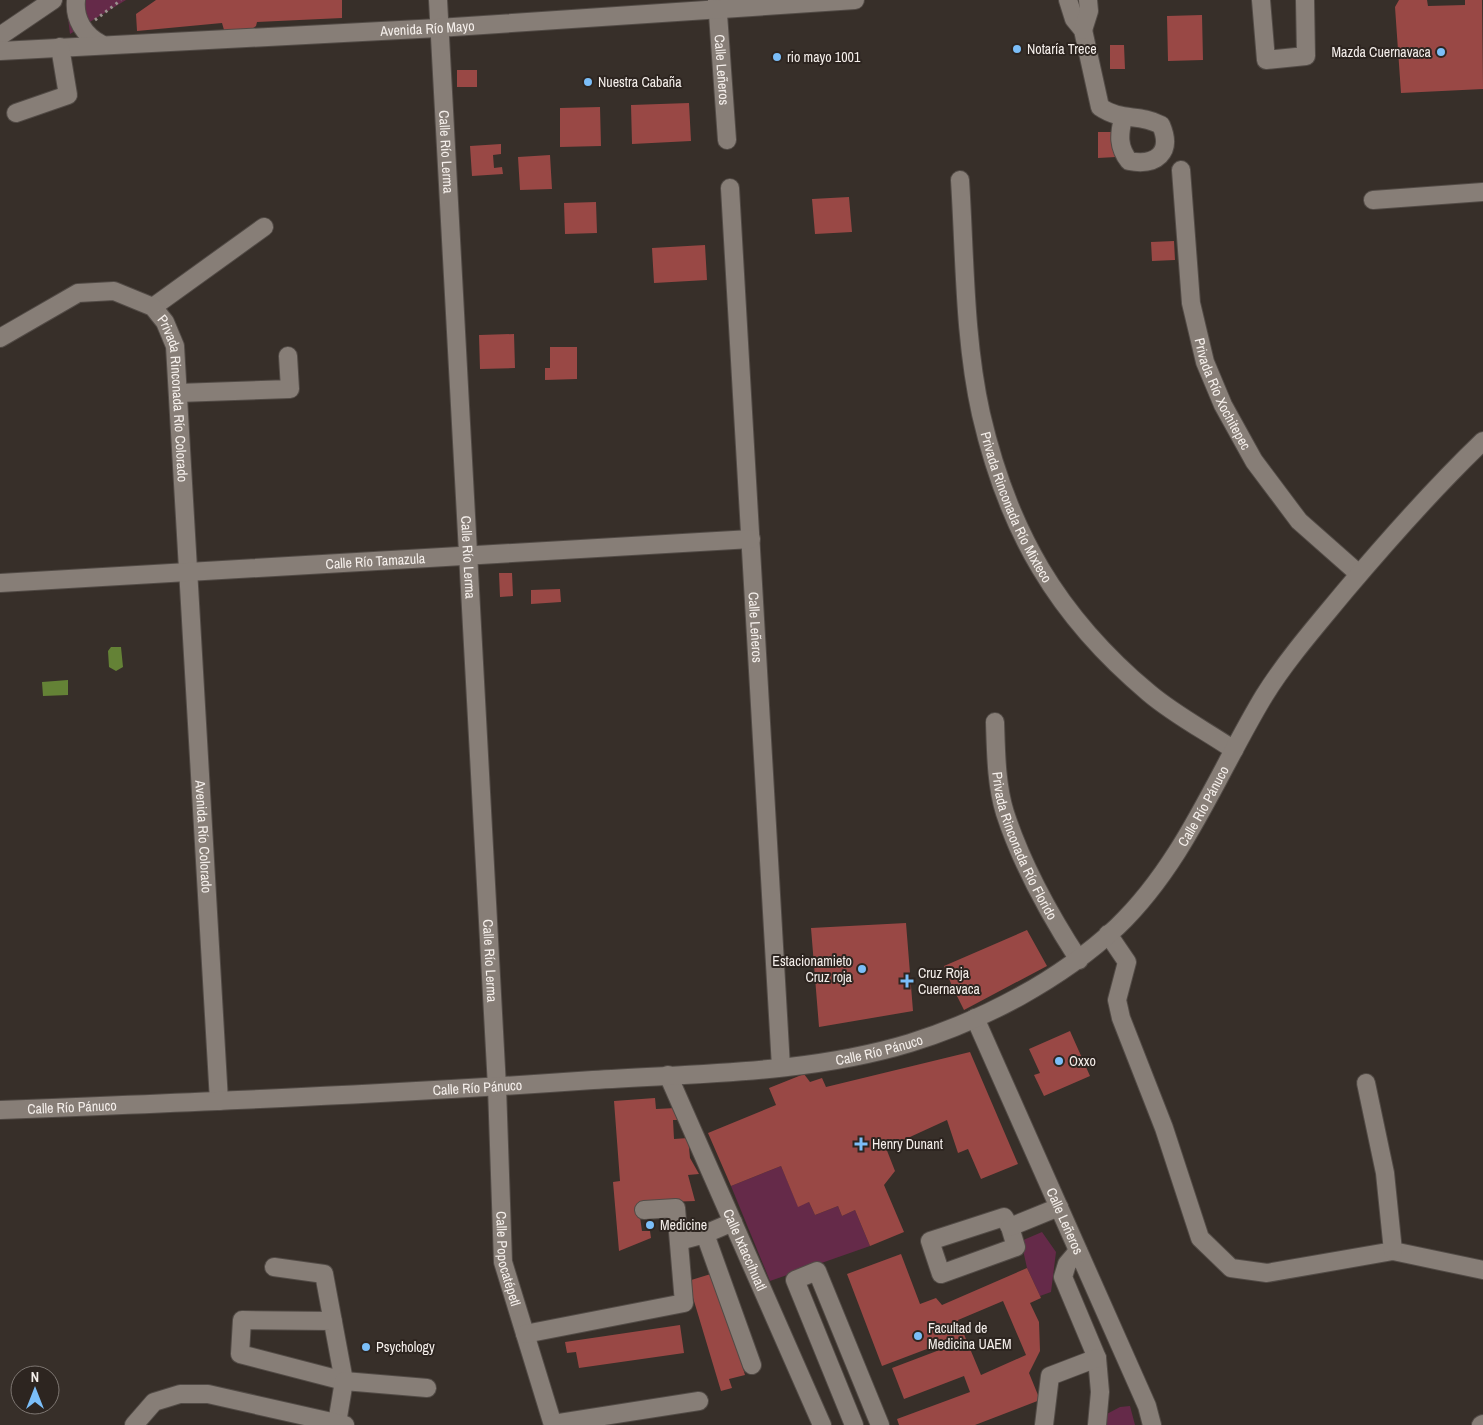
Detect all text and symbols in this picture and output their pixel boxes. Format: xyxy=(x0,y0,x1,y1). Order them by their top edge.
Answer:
street label: Avenida Río Mayo xyxy=(379,17,475,40)
street label: Calle Leñeros xyxy=(710,34,734,106)
place label: Notaría Trece xyxy=(1027,40,1097,58)
marker: Notaría Trece xyxy=(1011,43,1023,55)
place label: Mazda Cuernavaca xyxy=(1331,43,1432,61)
marker: Mazda Cuernavaca xyxy=(1435,46,1447,58)
place label: rio mayo 1001 xyxy=(787,48,861,66)
marker: rio mayo 1001 xyxy=(771,51,783,63)
place label: Nuestra Cabaña xyxy=(598,73,682,91)
marker: Nuestra Cabaña xyxy=(582,76,594,88)
street label: Calle Río Lerma xyxy=(435,110,458,194)
street label: Privada Rinconada Río Colorado xyxy=(154,311,192,483)
street label: Privada Río Xochitepec xyxy=(1191,336,1255,453)
street label: Privada Rinconada Río Mixteco xyxy=(977,430,1056,586)
street label: Calle Río Lerma xyxy=(457,515,480,600)
street label: Calle Río Tamazula xyxy=(325,549,426,573)
street label: Calle Leñeros xyxy=(744,591,767,663)
street label: Calle Río Pánuco xyxy=(1174,763,1233,850)
street label: Privada Rinconada Río Florido xyxy=(988,771,1061,923)
street label: Avenida Río Colorado xyxy=(191,779,216,894)
street label: Calle Río Lerma xyxy=(479,919,501,1003)
place label: Estacionamieto Cruz roja xyxy=(772,952,853,986)
marker: Estacionamieto Cruz roja xyxy=(856,963,868,975)
place label: Cruz Roja Cuernavaca xyxy=(918,964,981,998)
marker: Cruz Roja Cuernavaca xyxy=(900,974,914,988)
street label: Calle Río Pánuco xyxy=(834,1030,925,1069)
place label: Oxxo xyxy=(1069,1052,1096,1070)
marker: Oxxo xyxy=(1053,1055,1065,1067)
street label: Calle Río Pánuco xyxy=(432,1076,523,1099)
street label: Calle Río Pánuco xyxy=(27,1096,117,1118)
place label: Henry Dunant xyxy=(872,1135,943,1153)
marker: Henry Dunant xyxy=(854,1137,868,1151)
street label: Calle Leñeros xyxy=(1042,1185,1088,1257)
street label: Calle Ixtaccíhuatl xyxy=(719,1206,771,1294)
street label: Calle Popocatépetl xyxy=(492,1211,525,1308)
place label: Medicine xyxy=(660,1216,707,1234)
marker: Medicine xyxy=(644,1219,656,1231)
place label: Facultad de Medicina UAEM xyxy=(928,1319,1012,1353)
marker: Facultad de Medicina UAEM xyxy=(912,1330,924,1342)
place label: Psychology xyxy=(376,1338,435,1356)
marker: Psychology xyxy=(360,1341,372,1353)
north arrow xyxy=(10,1365,60,1415)
text: N xyxy=(31,1368,39,1386)

